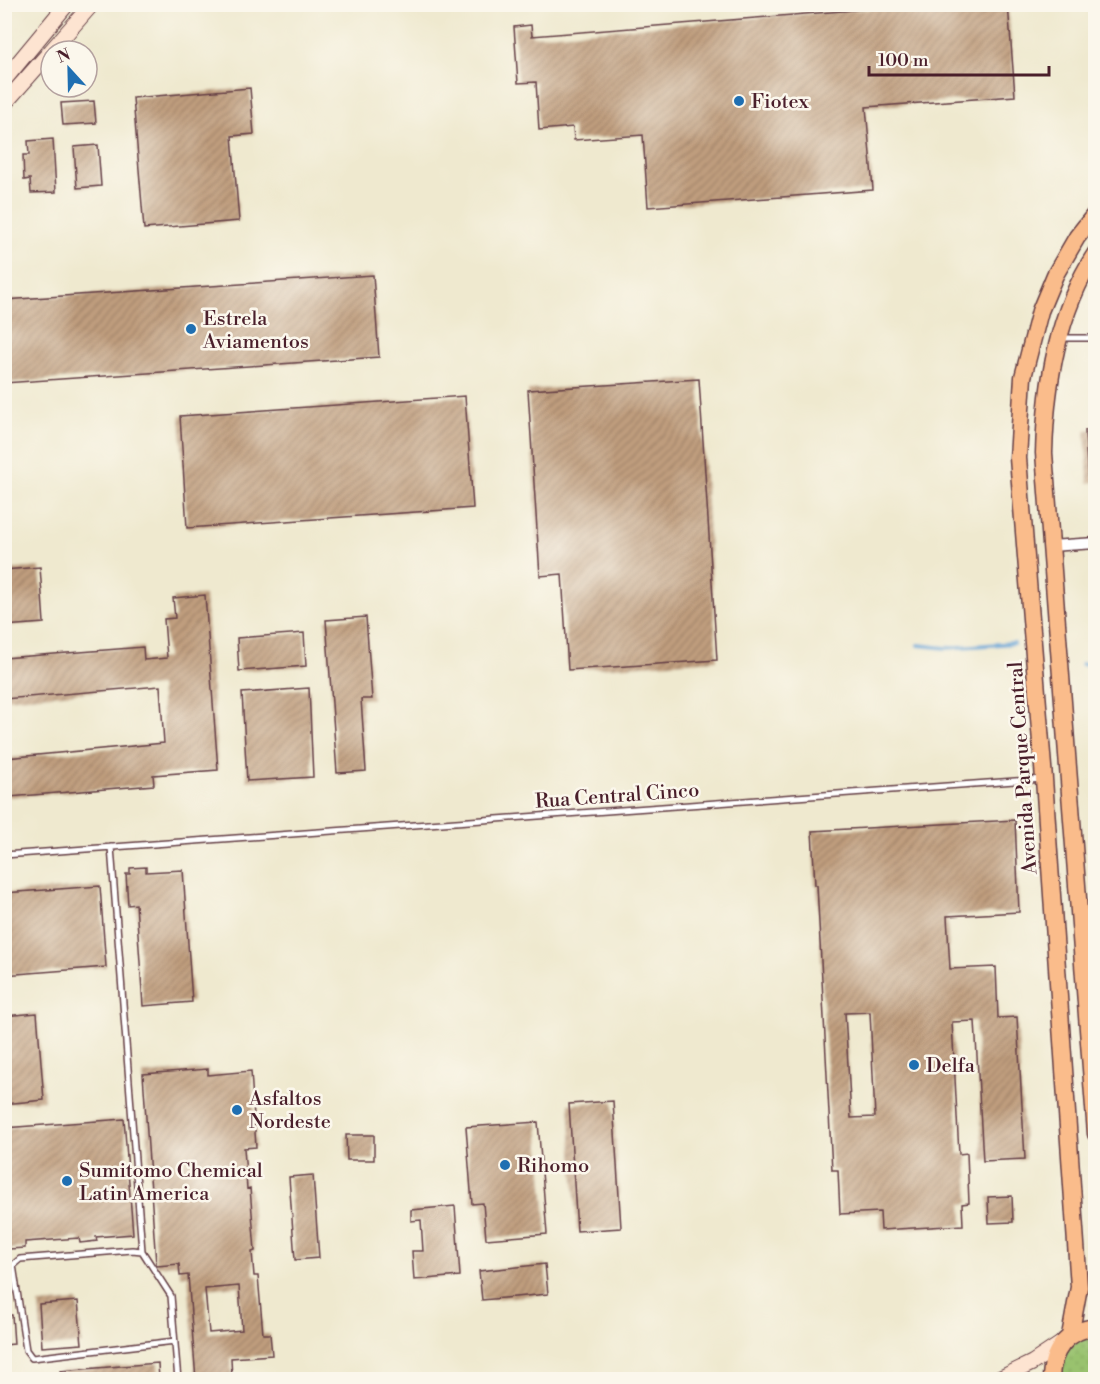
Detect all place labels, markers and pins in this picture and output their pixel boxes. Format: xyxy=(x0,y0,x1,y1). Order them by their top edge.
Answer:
place label: Fiotex xyxy=(751,90,810,115)
marker: Fiotex xyxy=(732,94,746,108)
place label: Estrela Aviamentos xyxy=(202,307,309,355)
marker: Estrela Aviamentos xyxy=(184,322,198,336)
place label: Delfa xyxy=(926,1054,976,1079)
marker: Delfa xyxy=(907,1058,921,1072)
place label: Asfaltos Nordeste xyxy=(248,1087,331,1135)
marker: Asfaltos Nordeste xyxy=(230,1103,244,1117)
place label: Rihomo xyxy=(517,1154,589,1179)
marker: Rihomo xyxy=(498,1158,512,1172)
place label: Sumitomo Chemical Latin America xyxy=(79,1159,263,1207)
marker: Sumitomo Chemical Latin America xyxy=(60,1174,74,1188)

